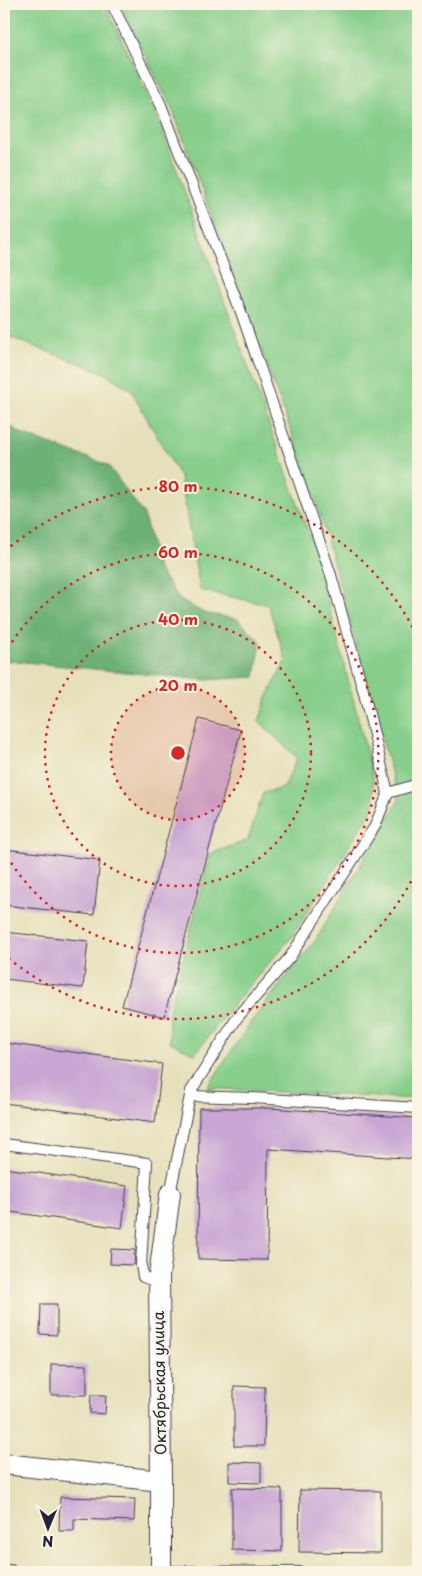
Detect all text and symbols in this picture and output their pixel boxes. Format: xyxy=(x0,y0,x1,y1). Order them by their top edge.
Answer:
text: 80 m xyxy=(158,474,198,497)
text: 60 m xyxy=(158,540,198,563)
text: 40 m xyxy=(158,607,198,630)
text: 20 m xyxy=(159,673,197,696)
centre of rings xyxy=(169,744,187,762)
street label: Октябрьская улица xyxy=(146,1310,171,1455)
north arrow xyxy=(22,1504,72,1554)
text: N xyxy=(42,1531,53,1552)

